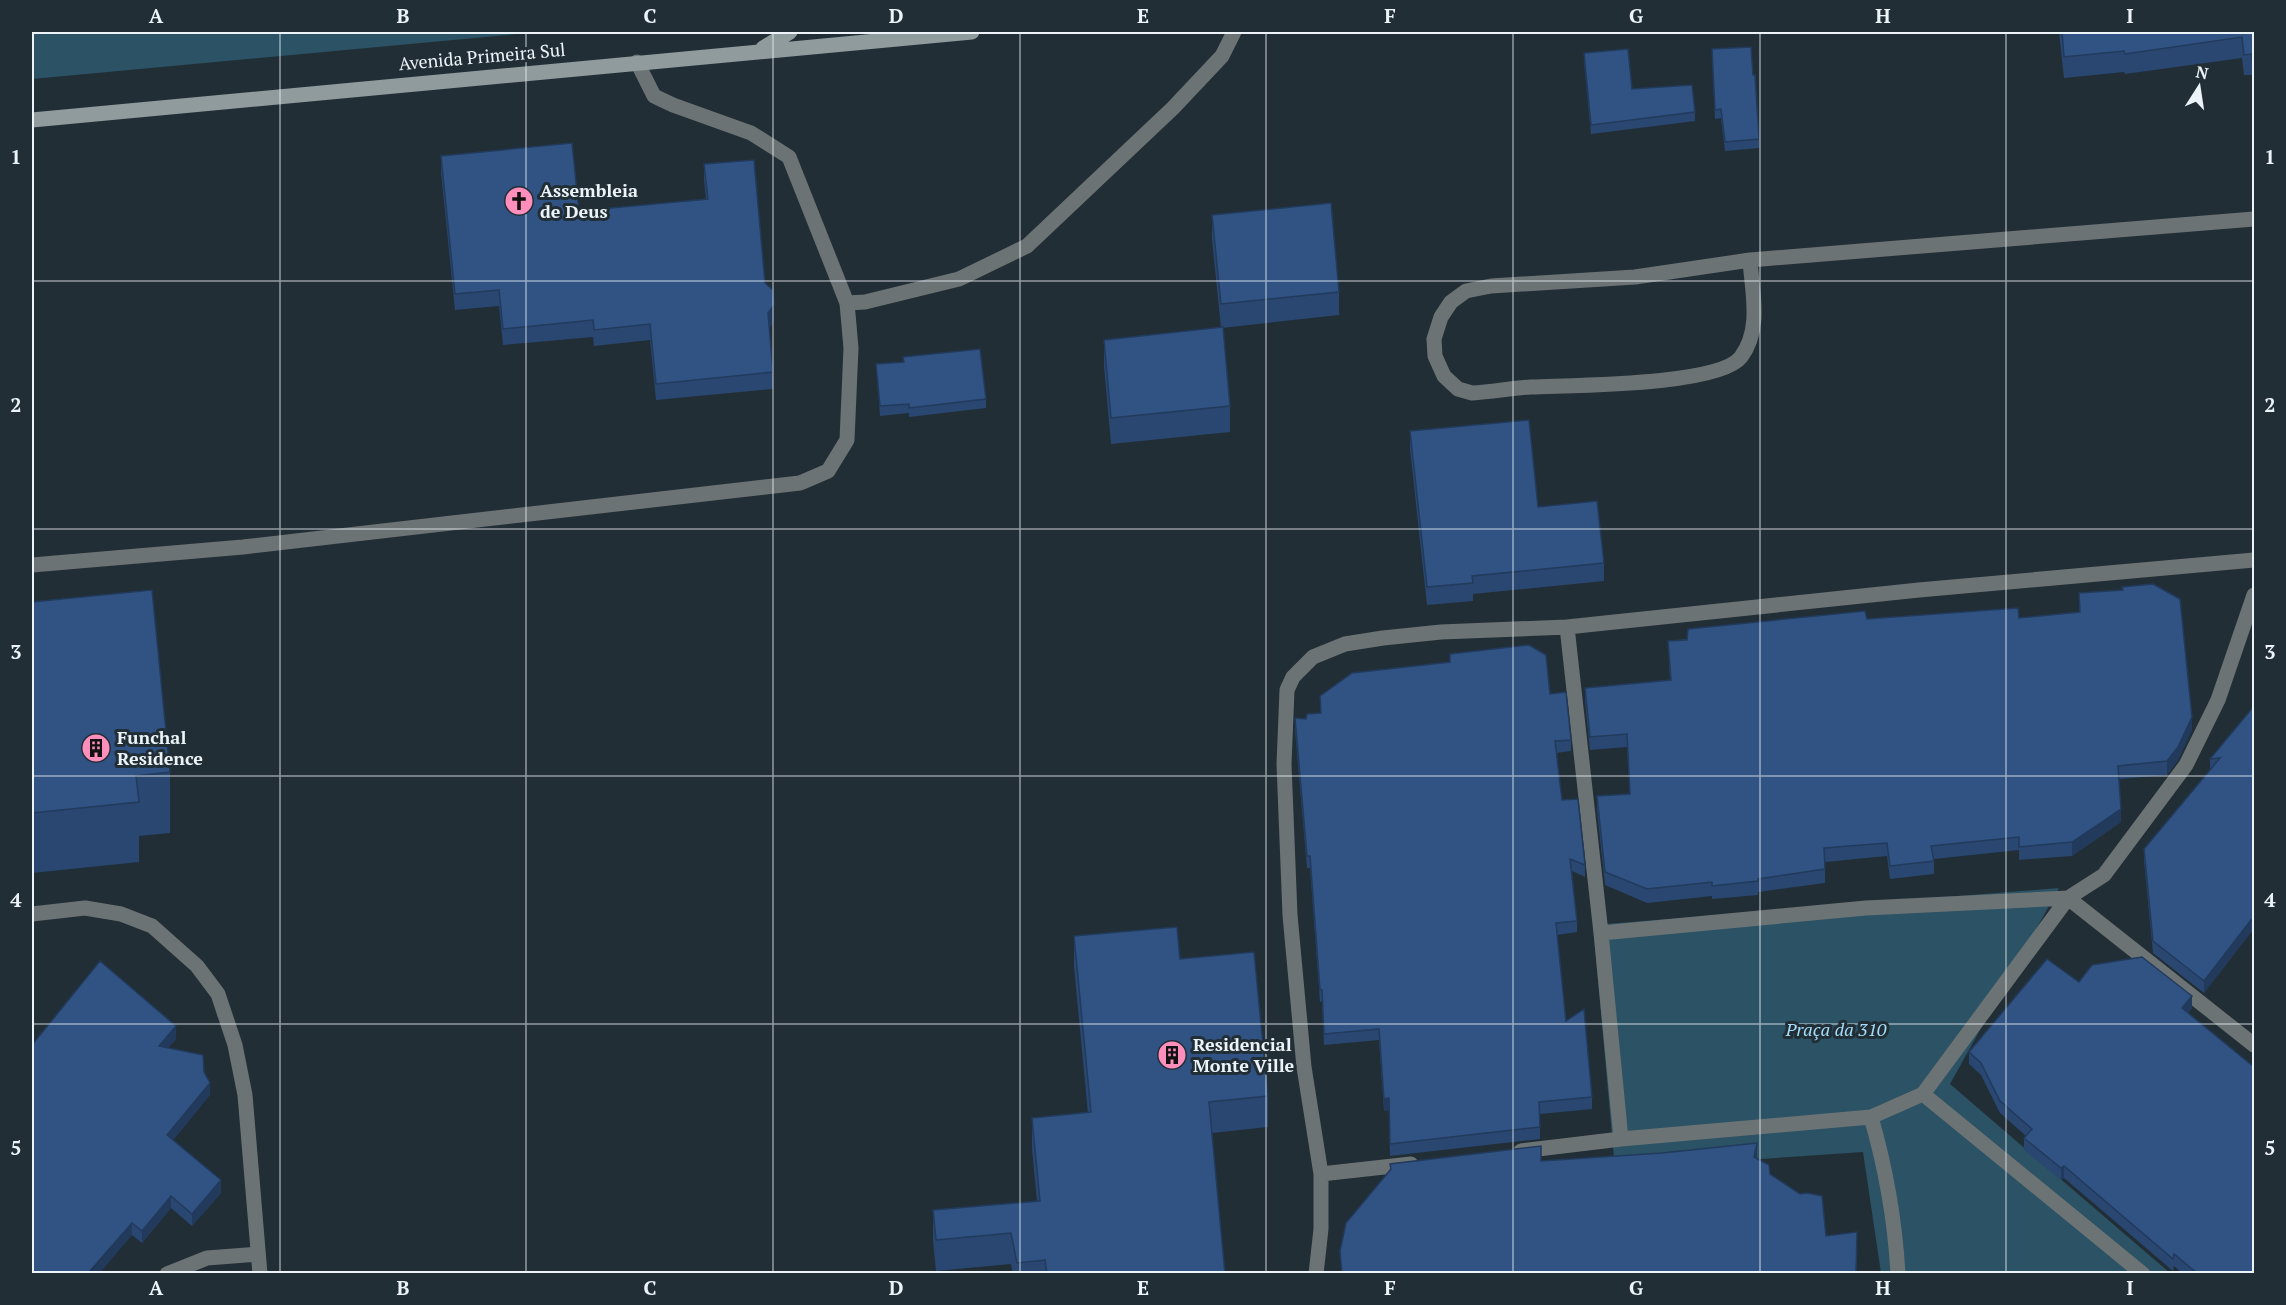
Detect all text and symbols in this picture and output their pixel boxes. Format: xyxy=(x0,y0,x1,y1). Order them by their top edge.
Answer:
text: A xyxy=(149,2,164,29)
text: B xyxy=(397,2,410,29)
text: C xyxy=(643,2,657,29)
text: D xyxy=(889,2,903,29)
text: E xyxy=(1137,2,1149,29)
text: F xyxy=(1384,2,1396,29)
text: G xyxy=(1629,2,1643,29)
text: H xyxy=(1875,2,1891,29)
text: I xyxy=(2126,2,2134,29)
street label: Avenida Primeira Sul xyxy=(398,37,566,75)
north arrow xyxy=(2169,57,2229,117)
text: N xyxy=(2194,60,2210,84)
text: 1 xyxy=(10,143,22,170)
text: 1 xyxy=(2264,143,2276,170)
place label: Assembleia de Deus xyxy=(540,178,638,223)
church icon: Assembleia de Deus xyxy=(503,185,535,217)
text: 2 xyxy=(10,391,22,418)
text: 2 xyxy=(2264,391,2276,418)
text: 3 xyxy=(10,638,22,665)
text: 3 xyxy=(2264,638,2276,665)
place label: Funchal Residence xyxy=(117,725,203,770)
building icon: Funchal Residence xyxy=(80,732,112,764)
text: 4 xyxy=(10,886,22,913)
text: 4 xyxy=(2264,886,2276,913)
park label: Praça da 310 xyxy=(1785,1017,1887,1041)
place label: Residencial Monte Ville xyxy=(1193,1032,1295,1077)
building icon: Residencial Monte Ville xyxy=(1156,1039,1188,1071)
text: 5 xyxy=(10,1134,22,1161)
text: 5 xyxy=(2264,1134,2276,1161)
text: A xyxy=(149,1274,164,1301)
text: B xyxy=(397,1274,410,1301)
text: C xyxy=(643,1274,657,1301)
text: D xyxy=(889,1274,903,1301)
text: E xyxy=(1137,1274,1149,1301)
text: F xyxy=(1384,1274,1396,1301)
text: G xyxy=(1629,1274,1643,1301)
text: H xyxy=(1875,1274,1891,1301)
text: I xyxy=(2126,1274,2134,1301)

